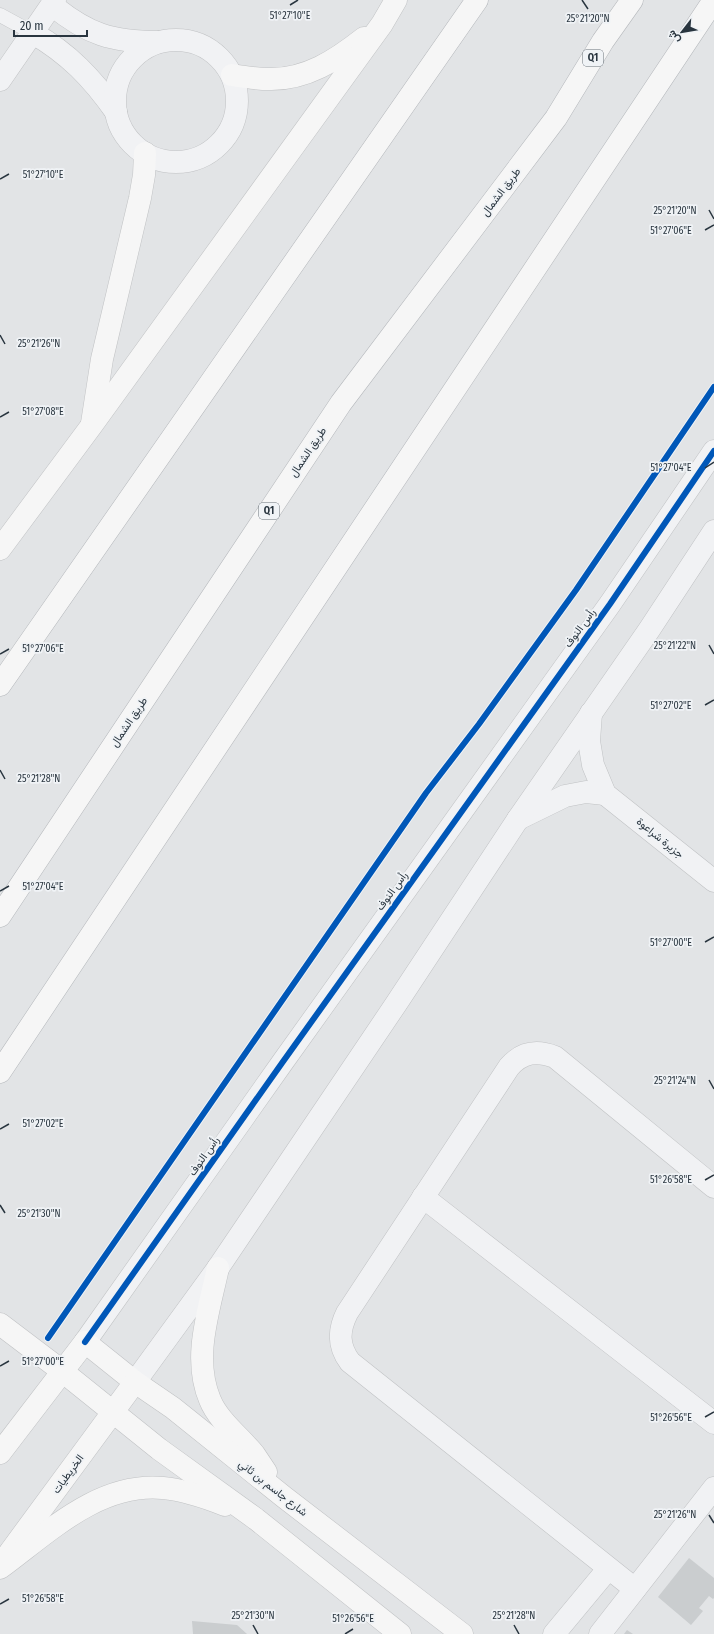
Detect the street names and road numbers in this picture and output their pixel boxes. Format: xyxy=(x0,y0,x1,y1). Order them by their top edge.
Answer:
road number: Q1 xyxy=(583,50,603,66)
street label: طريق الشمال xyxy=(479,165,523,219)
street label: طريق الشمال xyxy=(287,425,329,479)
road number: Q1 xyxy=(259,503,279,519)
street label: رأس النوف xyxy=(562,606,599,650)
street label: طريق الشمال xyxy=(108,695,150,749)
street label: جزيرة شراعوة xyxy=(634,815,686,861)
street label: رأس النوف xyxy=(374,869,411,913)
street label: رأس النوف xyxy=(186,1134,222,1178)
street label: الخريطيات xyxy=(50,1452,86,1496)
street label: شارع جاسم بن ثاني xyxy=(234,1457,310,1521)

